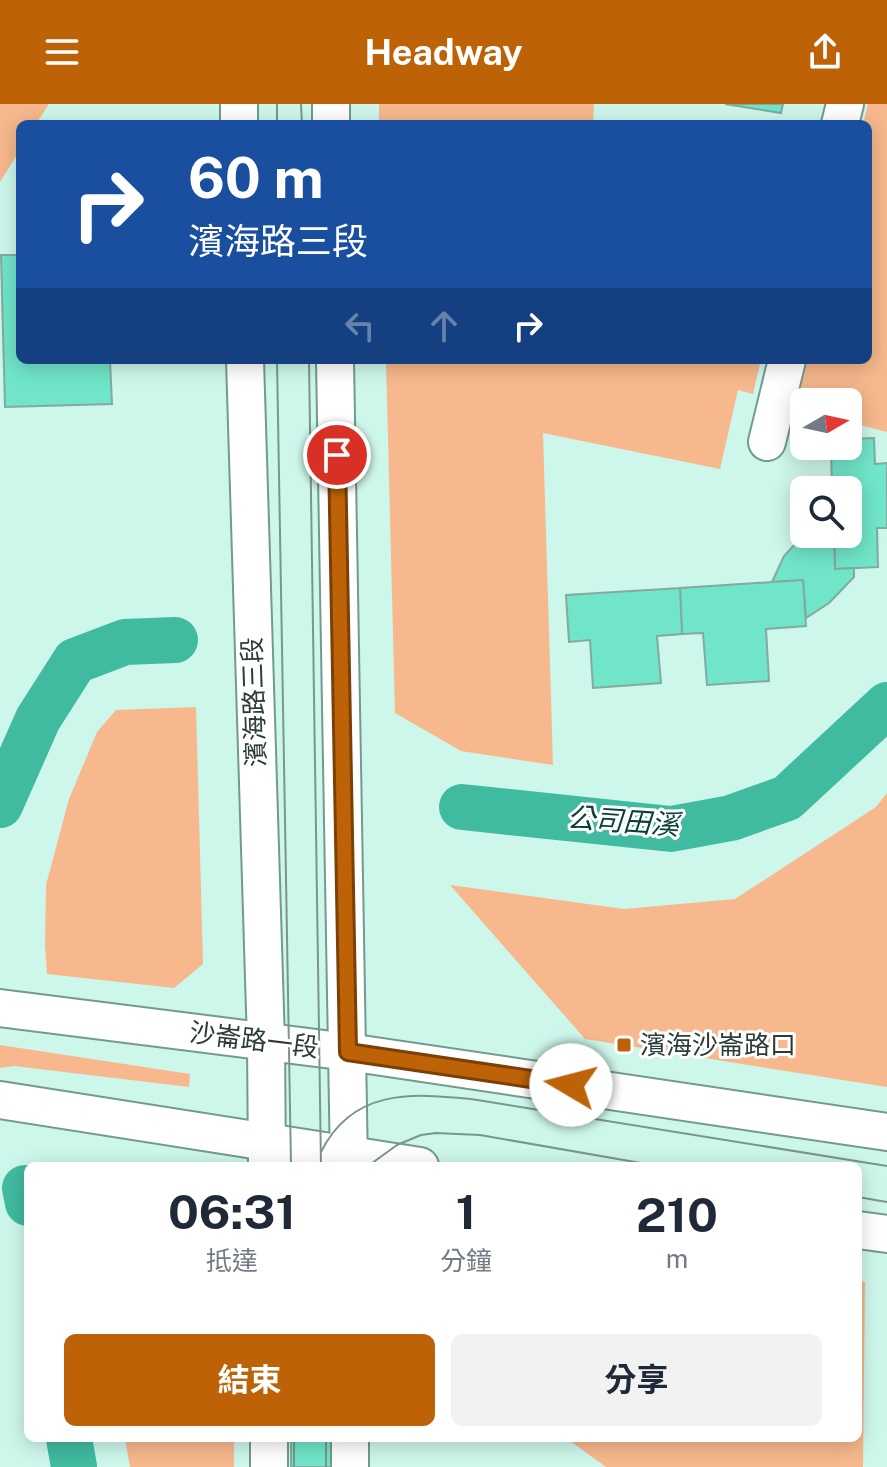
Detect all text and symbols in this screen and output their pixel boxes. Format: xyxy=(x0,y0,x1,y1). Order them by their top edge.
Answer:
icon: menu xyxy=(40,30,84,74)
icon: share xyxy=(803,30,847,74)
text: Headway xyxy=(365,31,522,73)
text: 60 m xyxy=(188,145,324,211)
icon: right xyxy=(56,152,160,256)
text: 濱海路三段 xyxy=(188,220,368,262)
icon: left xyxy=(338,304,382,348)
icon: ahead xyxy=(422,304,466,348)
icon: right xyxy=(506,304,550,348)
north arrow xyxy=(790,388,862,460)
map controls xyxy=(790,388,862,548)
pin xyxy=(303,421,371,489)
icon: arrive xyxy=(315,433,359,477)
button: search xyxy=(790,476,862,548)
street label: 濱海路三段 xyxy=(236,637,271,768)
water label: 公司田溪 xyxy=(566,800,684,841)
street label: 沙崙路一段 xyxy=(188,1016,320,1063)
place label: 濱海沙崙路口 xyxy=(640,1029,796,1060)
marker: 濱海沙崙路口 xyxy=(615,1036,633,1054)
position arrow xyxy=(529,1043,613,1127)
text: 06:31 xyxy=(168,1183,296,1240)
text: 1 xyxy=(456,1183,476,1240)
text: 210 xyxy=(636,1186,718,1243)
text: m xyxy=(666,1243,688,1274)
text: 抵達 xyxy=(206,1245,258,1276)
text: 分鐘 xyxy=(440,1245,492,1276)
button: 結束 xyxy=(64,1334,435,1426)
button: 分享 xyxy=(451,1334,822,1426)

